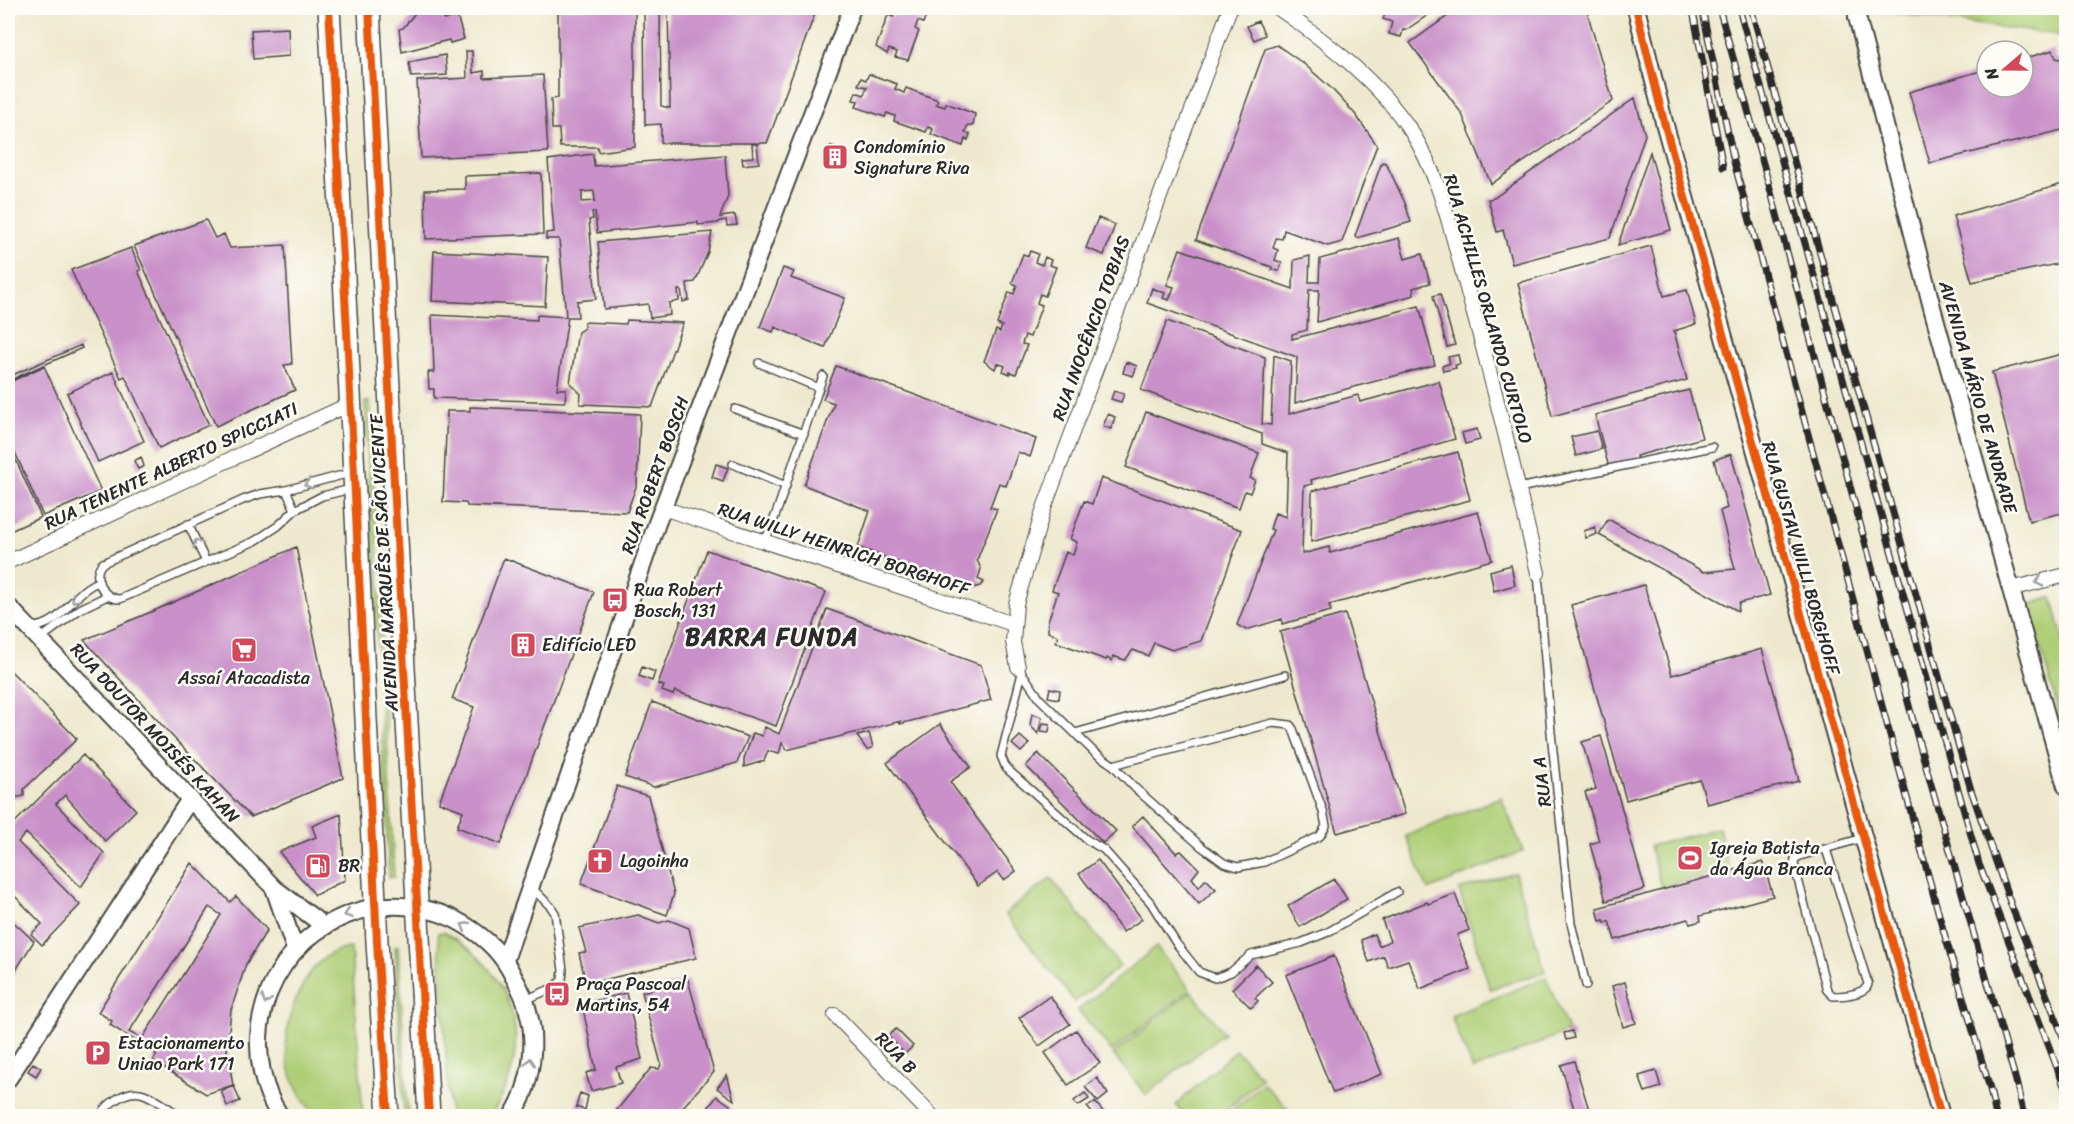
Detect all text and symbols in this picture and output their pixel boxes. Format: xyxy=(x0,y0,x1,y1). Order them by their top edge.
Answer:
north arrow xyxy=(1975,39,2035,99)
text: N xyxy=(1976,63,2007,85)
place label: Condomínio Signature Riva xyxy=(854,131,970,184)
building icon: Condomínio Signature Riva xyxy=(820,142,850,172)
street label: RUA ACHILLES ORLANDO CURTOLO xyxy=(1434,170,1542,448)
street label: RUA INOCÊNCIO TOBIAS xyxy=(1043,231,1139,425)
street label: AVENIDA MÁRIO DE ANDRADE xyxy=(1929,276,2027,518)
street label: RUA ROBERT BOSCH xyxy=(612,391,699,559)
street label: RUA TENENTE ALBERTO SPICCIATI xyxy=(39,393,304,539)
street label: AVENIDA MARQUÊS DE SÃO VICENTE xyxy=(360,413,408,713)
street label: RUA GUSTAV WILLI BORGHOFF xyxy=(1752,437,1850,680)
one-way arrow xyxy=(303,477,313,490)
street label: RUA WILLY HEINRICH BORGHOFF xyxy=(714,493,976,605)
one-way arrow xyxy=(193,538,205,549)
place label: Rua Robert Bosch, 131 xyxy=(634,574,723,627)
one-way arrow xyxy=(2034,575,2044,588)
bus stop icon: Rua Robert Bosch, 131 xyxy=(600,585,630,615)
one-way arrow xyxy=(72,592,83,603)
district label: BARRA FUNDA xyxy=(685,616,859,658)
place label: Edifício LED xyxy=(542,629,636,661)
building icon: Edifício LED xyxy=(508,630,538,660)
street label: RUA DOUTOR MOISÉS KAHAN xyxy=(62,635,248,831)
supermarket icon: Assaí Atacadista xyxy=(229,635,259,665)
place label: Assaí Atacadista xyxy=(177,662,311,694)
street label: RUA A xyxy=(1523,755,1561,809)
place label: Igreja Batista da Água Branca xyxy=(1709,832,1834,885)
sports icon: Igreja Batista da Água Branca xyxy=(1675,843,1705,873)
place label: Lagoinha xyxy=(620,845,689,877)
church icon: Lagoinha xyxy=(585,846,615,876)
place label: BR xyxy=(338,850,360,882)
fuel station icon: BR xyxy=(303,851,333,881)
one-way arrow xyxy=(343,907,354,920)
one-way arrow xyxy=(461,922,471,933)
place label: Praça Pascoal Martins, 54 xyxy=(576,968,687,1021)
bus stop icon: Praça Pascoal Martins, 54 xyxy=(542,979,572,1009)
one-way arrow xyxy=(261,994,273,1005)
street label: RUA B xyxy=(867,1024,925,1082)
place label: Estacionamento Uniao Park 171 xyxy=(118,1027,244,1080)
parking icon: Estacionamento Uniao Park 171 xyxy=(83,1038,113,1068)
one-way arrow xyxy=(524,1057,537,1066)

